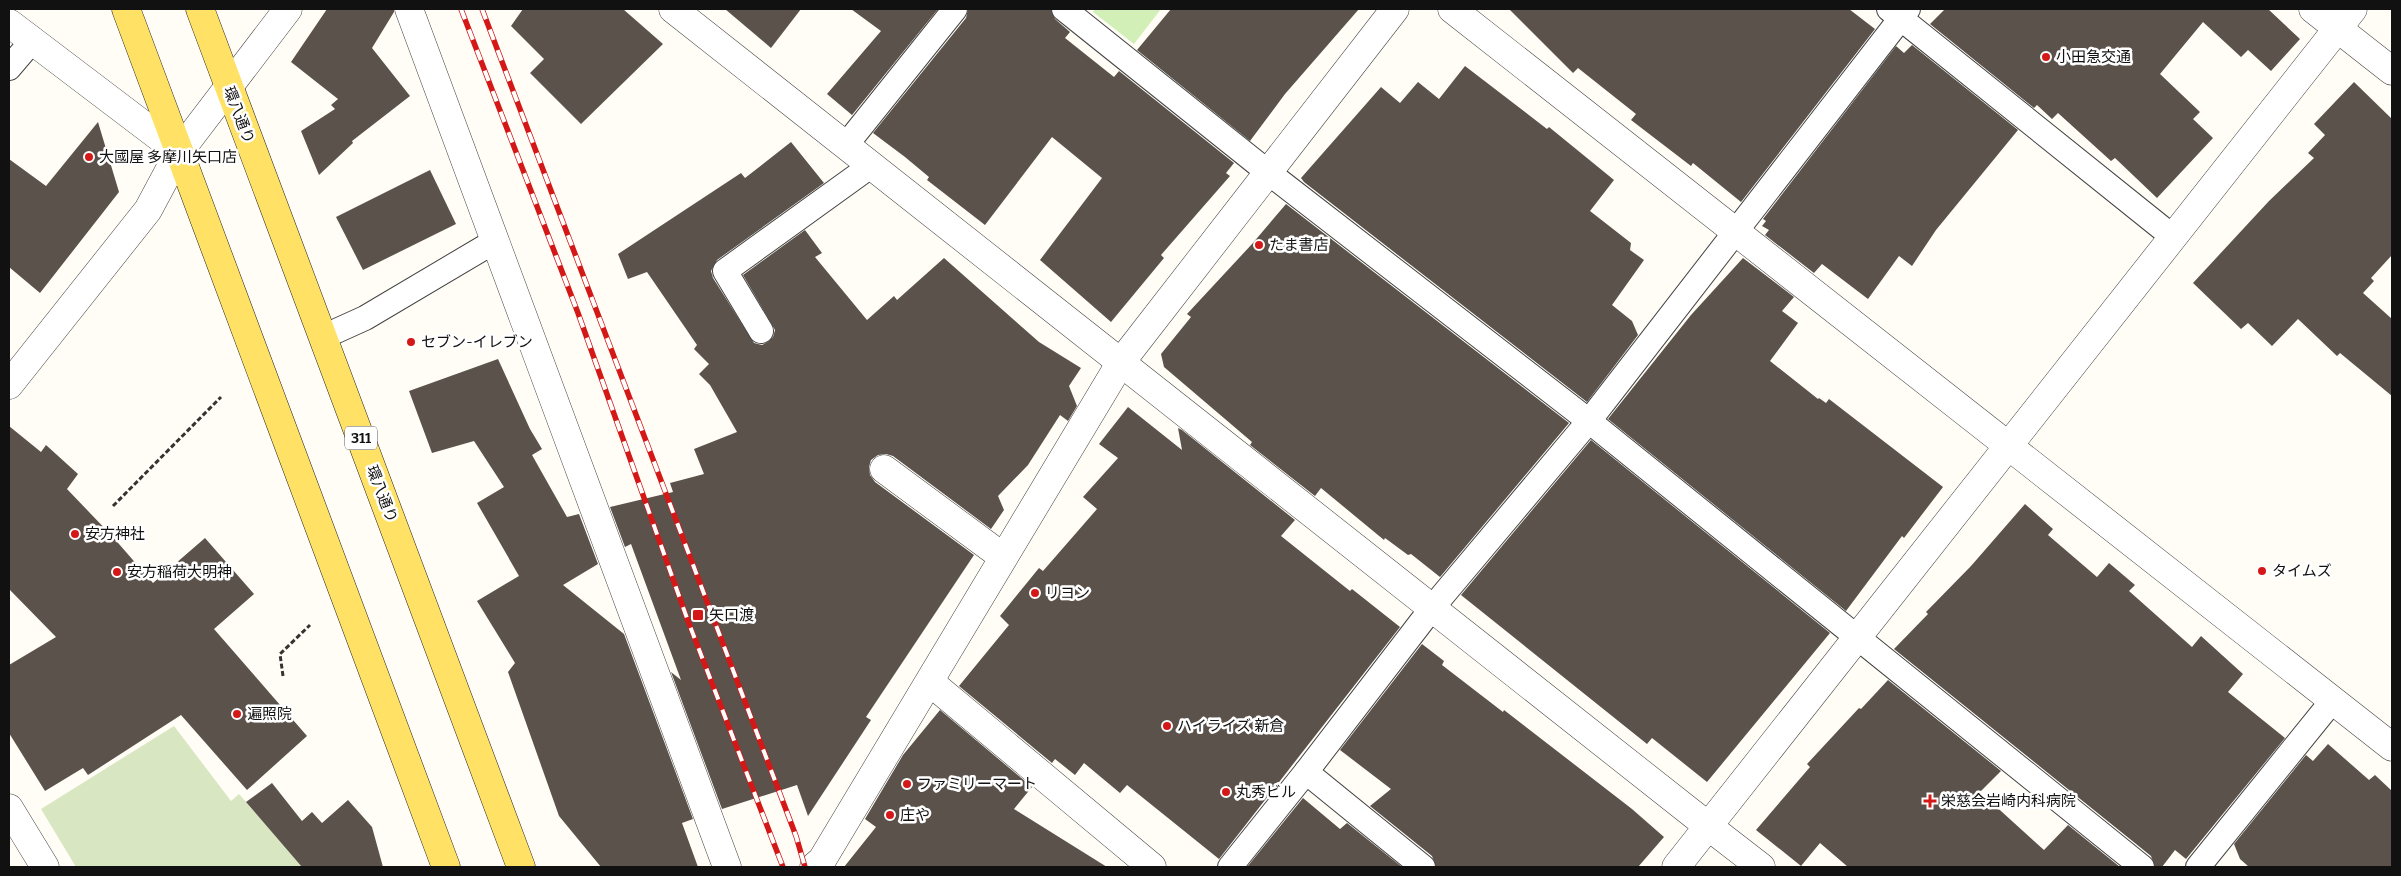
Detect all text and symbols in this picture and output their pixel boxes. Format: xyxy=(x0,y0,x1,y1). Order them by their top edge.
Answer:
place label: 小田急交通 xyxy=(2056,48,2131,66)
marker: 小田急交通 xyxy=(2040,51,2052,63)
street label: 環八通り xyxy=(220,84,258,146)
place label: 大國屋 多摩川矢口店 xyxy=(99,148,237,166)
marker: 大國屋 多摩川矢口店 xyxy=(83,151,95,163)
place label: たま書店 xyxy=(1269,236,1329,254)
marker: たま書店 xyxy=(1253,239,1265,251)
place label: セブン-イレブン xyxy=(421,333,533,351)
marker: セブン-イレブン xyxy=(405,336,417,348)
road number: 311 xyxy=(345,426,377,449)
street label: 環八通り xyxy=(363,463,401,525)
place label: 安方神社 xyxy=(85,525,145,543)
marker: 安方神社 xyxy=(69,528,81,540)
place label: タイムズ xyxy=(2272,562,2332,580)
place label: 安方稲荷大明神 xyxy=(127,563,232,581)
marker: タイムズ xyxy=(2256,565,2268,577)
marker: 安方稲荷大明神 xyxy=(111,566,123,578)
place label: リヨン xyxy=(1045,584,1090,602)
marker: リヨン xyxy=(1029,587,1041,599)
place label: 矢口渡 xyxy=(709,606,754,624)
marker: 矢口渡 xyxy=(691,608,705,622)
place label: 遍照院 xyxy=(247,705,292,723)
marker: 遍照院 xyxy=(231,708,243,720)
place label: ハイライズ 新倉 xyxy=(1177,717,1284,735)
marker: ハイライズ 新倉 xyxy=(1161,720,1173,732)
place label: ファミリーマート xyxy=(917,775,1037,793)
marker: ファミリーマート xyxy=(901,778,913,790)
place label: 丸秀ビル xyxy=(1236,783,1296,801)
marker: 丸秀ビル xyxy=(1220,786,1232,798)
place label: 栄慈会岩崎内科病院 xyxy=(1941,792,2076,810)
marker: 栄慈会岩崎内科病院 xyxy=(1923,794,1937,808)
place label: 庄や xyxy=(900,806,930,824)
marker: 庄や xyxy=(884,809,896,821)

